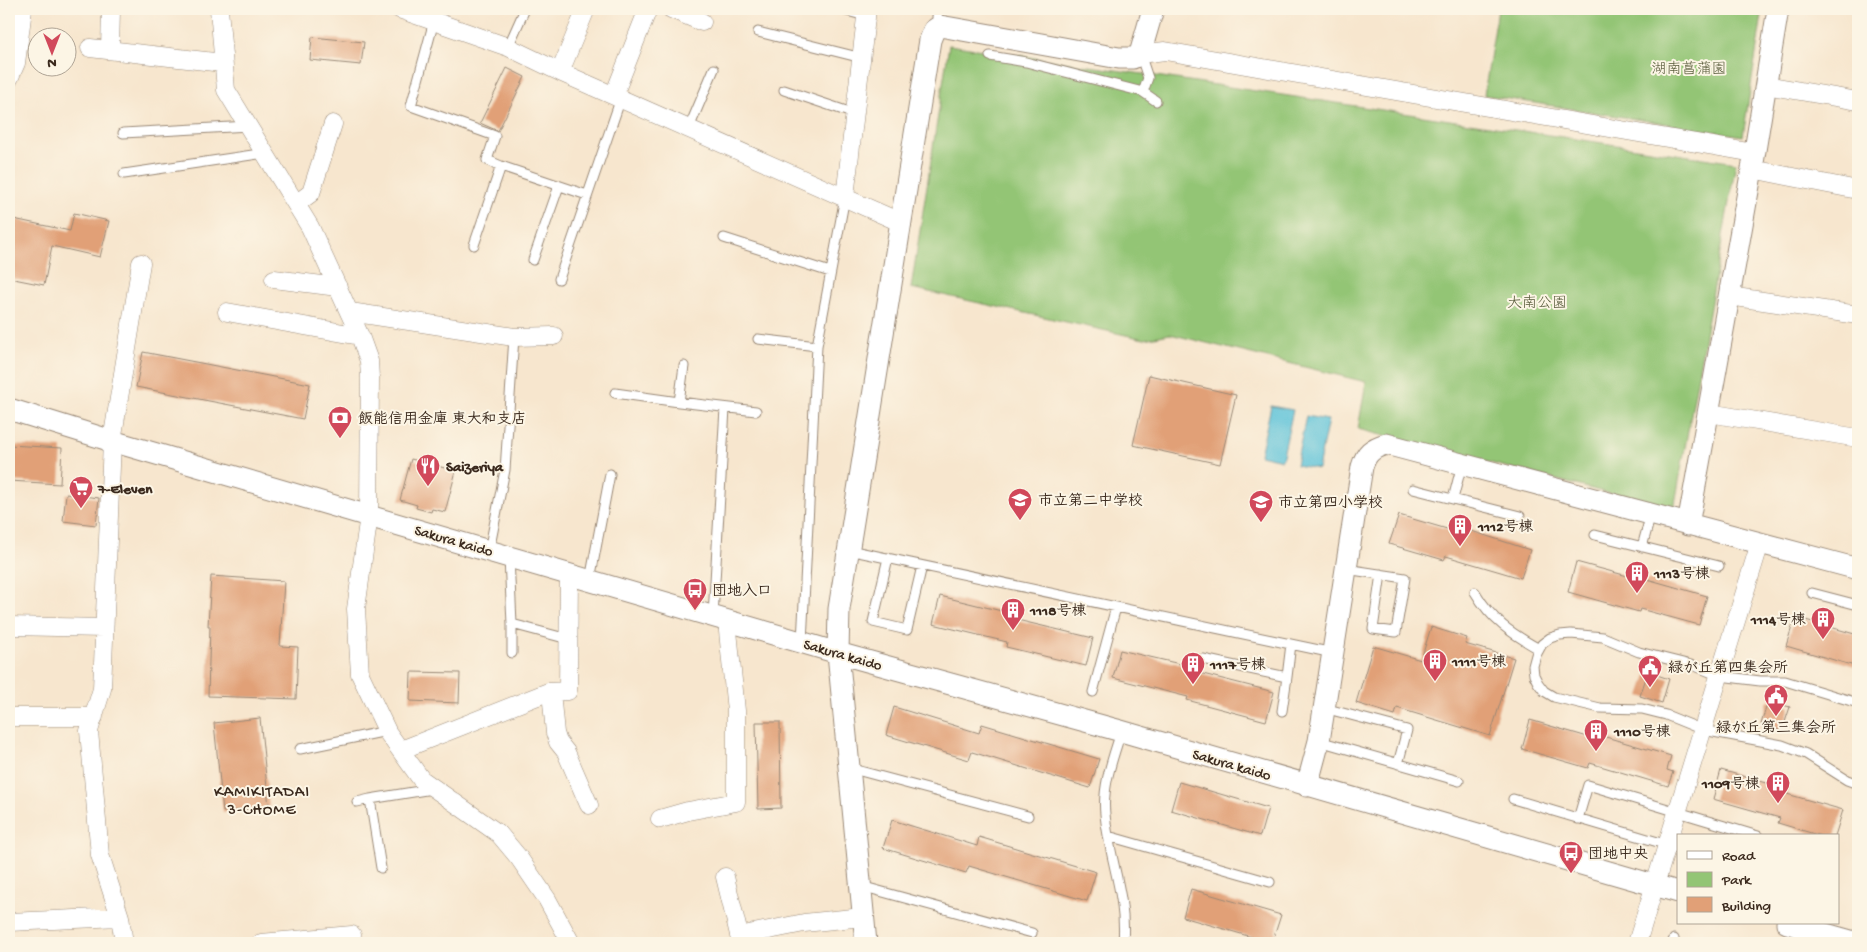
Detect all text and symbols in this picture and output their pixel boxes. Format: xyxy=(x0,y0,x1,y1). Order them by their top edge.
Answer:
north arrow xyxy=(28,28,78,78)
text: N xyxy=(47,54,57,71)
park label: 湖南菖蒲園 xyxy=(1651,60,1727,79)
park label: 大南公園 xyxy=(1507,294,1567,313)
bank icon: 飯能信用金庫 東大和支店 xyxy=(327,405,353,439)
place label: 飯能信用金庫 東大和支店 xyxy=(358,410,527,429)
restaurant icon: Saizeriya xyxy=(415,453,441,487)
place label: Saizeriya xyxy=(446,459,504,477)
supermarket icon: 7-Eleven xyxy=(68,475,94,509)
place label: 7-Eleven xyxy=(97,481,153,499)
school or university icon: 市立第二中学校 xyxy=(1007,487,1033,521)
school or university icon: 市立第四小学校 xyxy=(1248,489,1274,523)
place label: 市立第二中学校 xyxy=(1038,492,1143,511)
place label: 市立第四小学校 xyxy=(1278,494,1383,513)
building icon: 1112号棟 xyxy=(1447,513,1473,547)
place label: 1112号棟 xyxy=(1477,518,1534,537)
street label: Sakura kaido xyxy=(412,522,495,562)
building icon: 1113号棟 xyxy=(1624,560,1650,594)
place label: 1113号棟 xyxy=(1653,565,1710,584)
bus stop icon: 団地入口 xyxy=(682,577,708,611)
place label: 団地入口 xyxy=(712,583,772,601)
building icon: 1118号棟 xyxy=(1000,597,1026,631)
place label: 1118号棟 xyxy=(1029,602,1086,621)
building icon: 1114号棟 xyxy=(1810,606,1836,640)
place label: 1114号棟 xyxy=(1750,611,1806,630)
street label: Sakura kaido xyxy=(801,636,884,676)
building icon: 1111号棟 xyxy=(1422,648,1448,682)
building icon: 1117号棟 xyxy=(1180,651,1206,685)
place label: 1111号棟 xyxy=(1451,653,1506,672)
public building icon: 緑が丘第四集会所 xyxy=(1637,654,1663,688)
place label: 1117号棟 xyxy=(1209,656,1266,675)
place label: 緑が丘第四集会所 xyxy=(1668,659,1788,678)
public building icon: 緑が丘第三集会所 xyxy=(1763,683,1789,717)
building icon: 1110号棟 xyxy=(1583,718,1609,752)
place label: 緑が丘第三集会所 xyxy=(1716,719,1836,738)
place label: 1110号棟 xyxy=(1613,723,1671,742)
street label: Sakura kaido xyxy=(1190,746,1273,786)
building icon: 1109号棟 xyxy=(1765,770,1791,804)
place label: 1109号棟 xyxy=(1701,775,1760,794)
district label: KAMIKITADAI 3-CHOME xyxy=(214,784,310,821)
legend xyxy=(1677,834,1840,924)
bus stop icon: 団地中央 xyxy=(1558,840,1584,874)
place label: 団地中央 xyxy=(1588,845,1648,864)
text: Road xyxy=(1722,848,1756,866)
text: Park xyxy=(1721,872,1752,890)
text: Building xyxy=(1721,898,1771,916)

